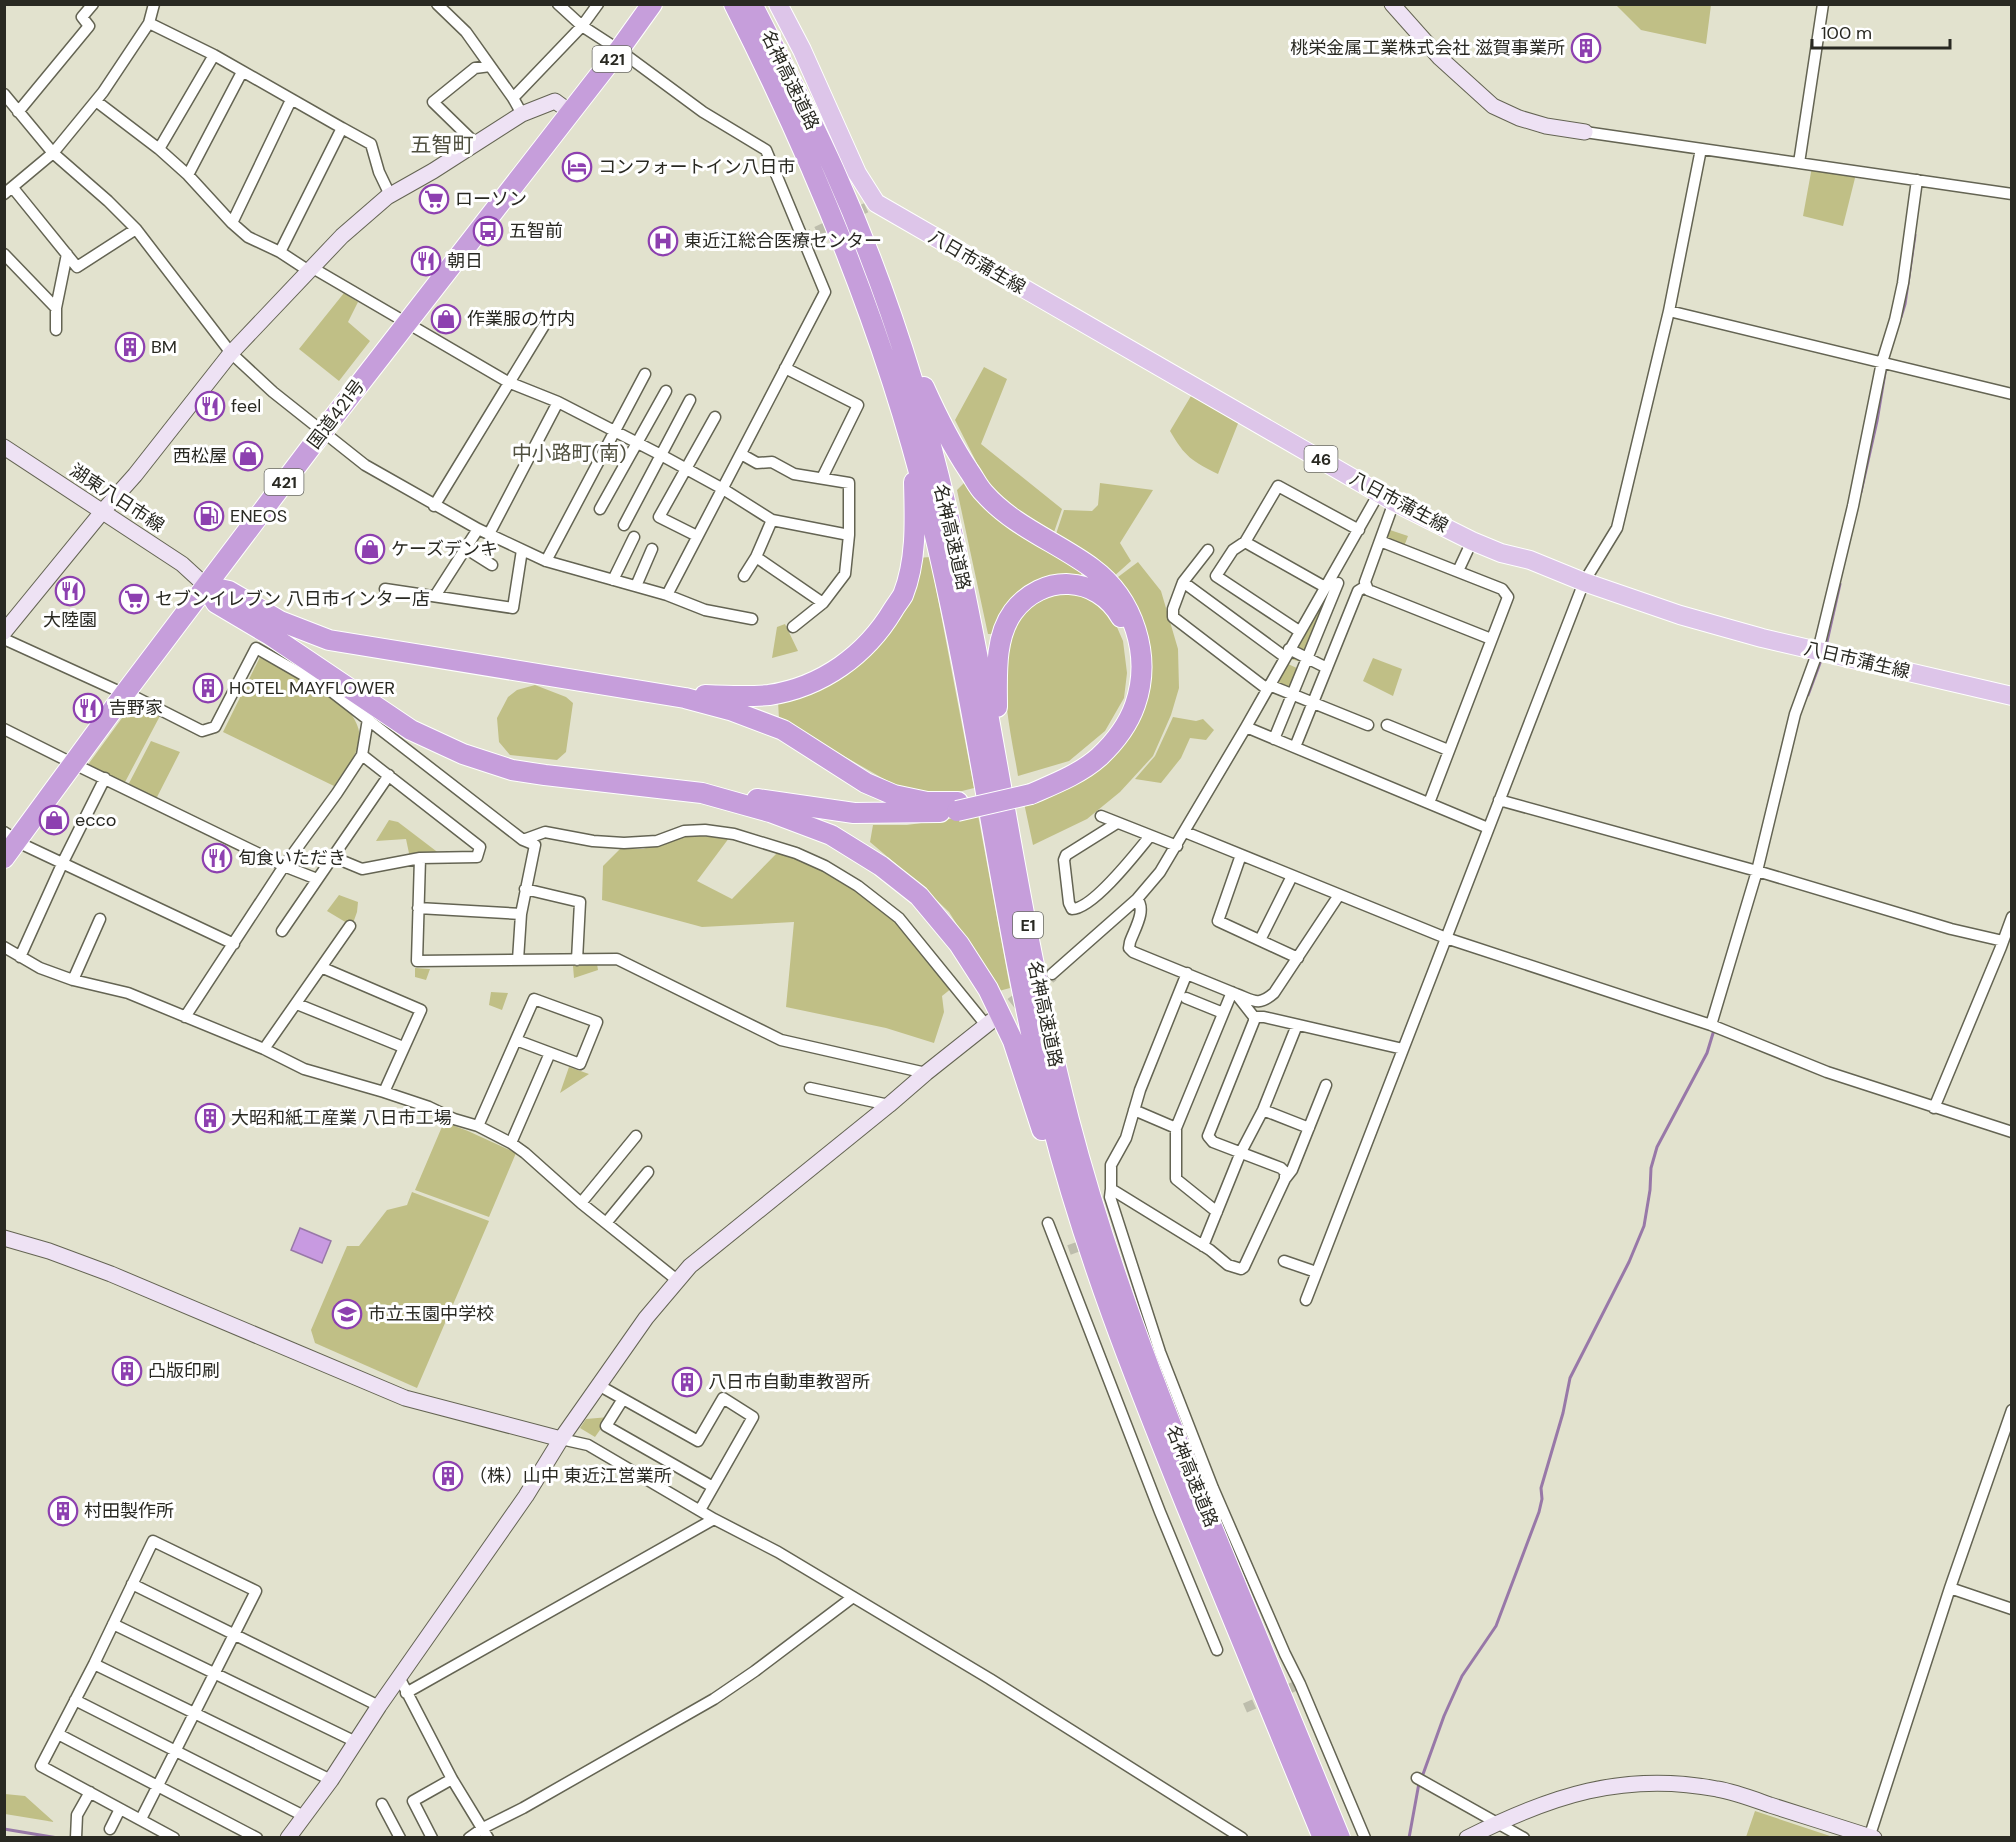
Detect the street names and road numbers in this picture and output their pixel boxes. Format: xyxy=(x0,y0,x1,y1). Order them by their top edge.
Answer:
street label: 名神高速道路 xyxy=(756,26,824,134)
road number: 421 xyxy=(592,46,632,72)
street label: 八日市蒲生線 xyxy=(924,225,1030,299)
street label: 国道421号 xyxy=(302,374,370,454)
road number: 46 xyxy=(1304,446,1338,472)
street label: 湖東八日市線 xyxy=(65,459,169,537)
street label: 八日市蒲生線 xyxy=(1346,466,1452,538)
road number: 421 xyxy=(264,469,304,495)
street label: 名神高速道路 xyxy=(928,482,976,592)
street label: 八日市蒲生線 xyxy=(1802,636,1912,684)
road number: E1 xyxy=(1013,912,1043,938)
street label: 名神高速道路 xyxy=(1022,959,1068,1069)
street label: 名神高速道路 xyxy=(1161,1421,1223,1531)

